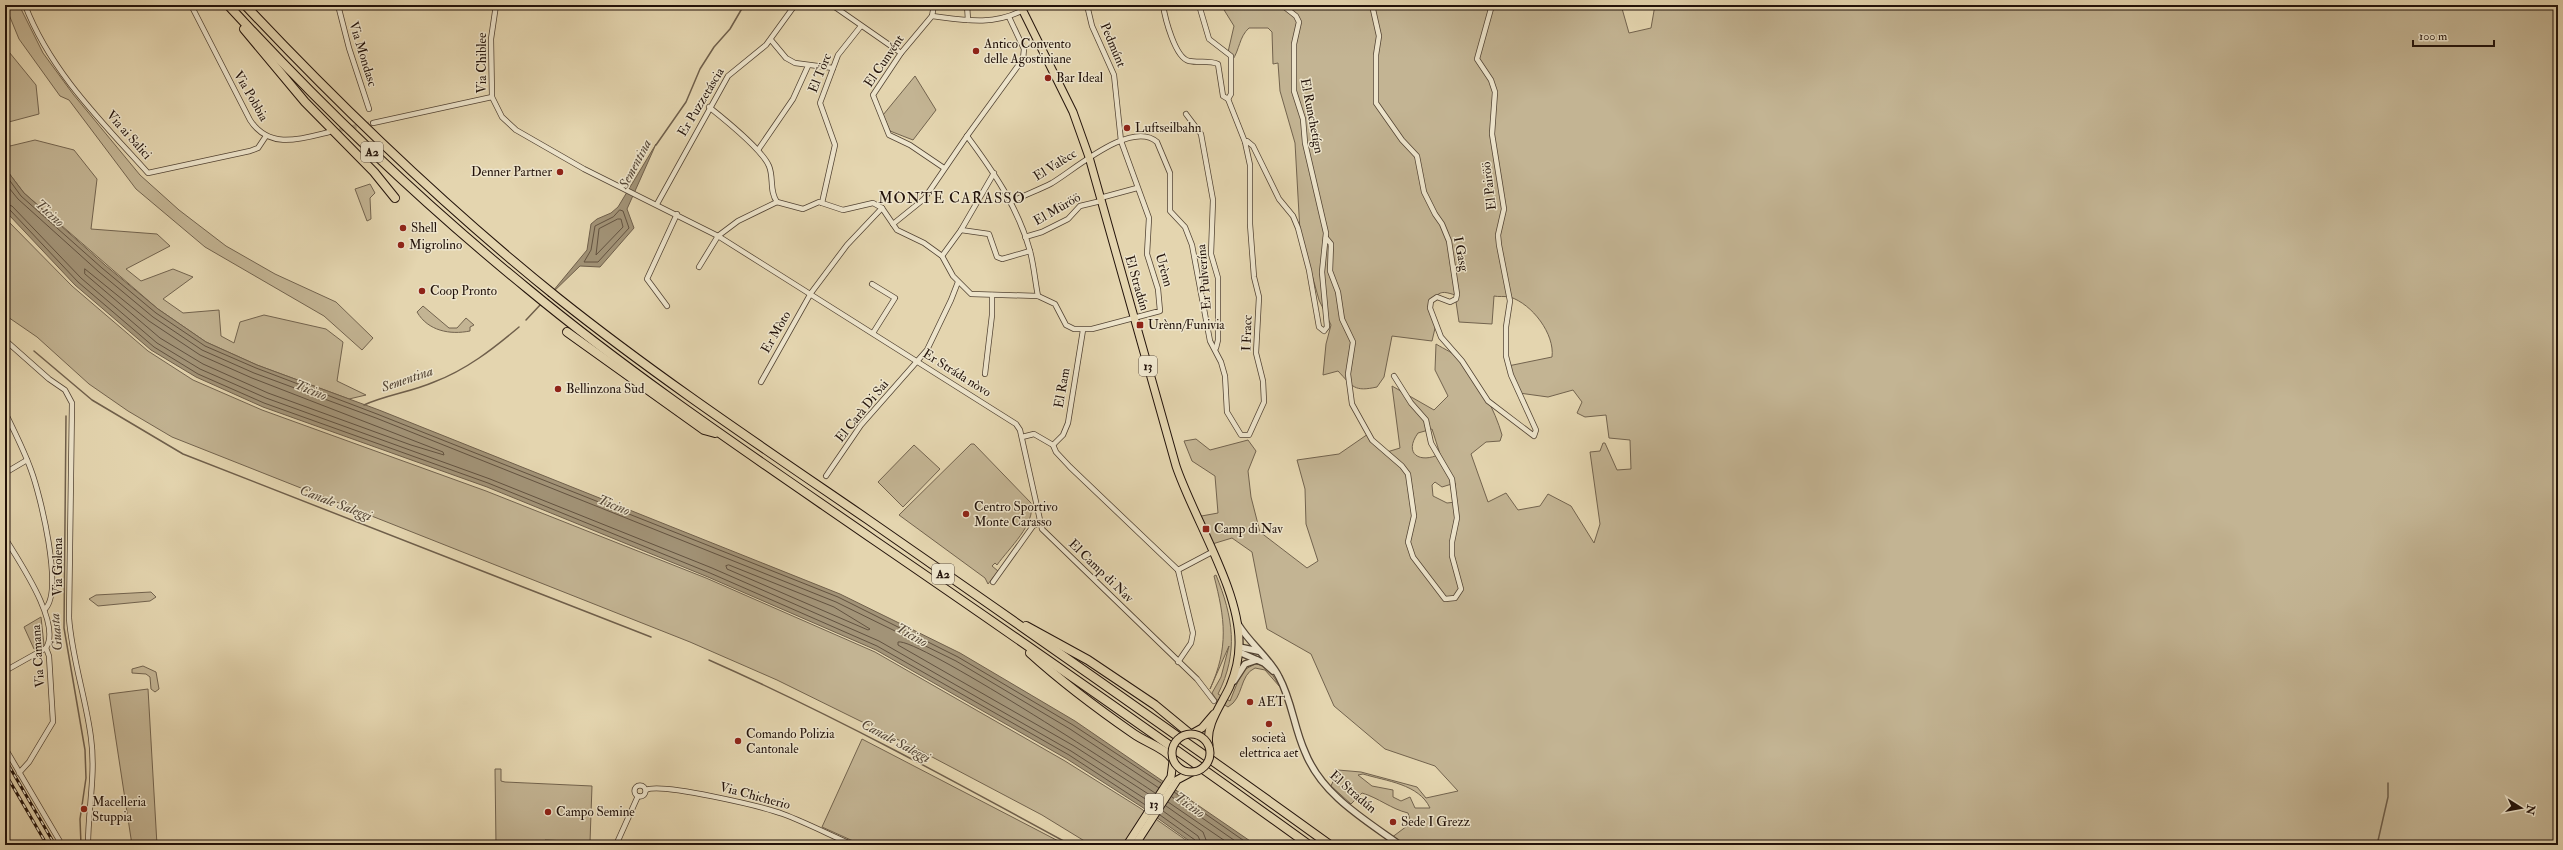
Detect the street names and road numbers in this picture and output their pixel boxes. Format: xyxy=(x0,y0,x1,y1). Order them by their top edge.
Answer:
street label: Via Mondasc xyxy=(345,19,381,89)
street label: Pedmúnt xyxy=(1097,20,1129,70)
street label: Via Chiblee xyxy=(474,32,490,93)
street label: El Cunvént xyxy=(861,32,907,90)
street label: El Törc xyxy=(805,51,835,95)
street label: Er Puzzetáscia xyxy=(674,64,728,139)
street label: Via Pobbia xyxy=(230,68,272,125)
street label: El Runchetígn xyxy=(1297,77,1327,155)
street label: Via ai Salici xyxy=(103,107,155,163)
road number: A2 xyxy=(361,142,383,162)
street label: El Valècc xyxy=(1030,145,1080,185)
street label: El Pairöö xyxy=(1478,161,1500,211)
street label: El Müröö xyxy=(1031,189,1083,229)
street label: I Gasg xyxy=(1450,235,1472,273)
street label: Er Pulverína xyxy=(1193,243,1215,310)
street label: Urènn xyxy=(1152,251,1176,289)
street label: El Stradún xyxy=(1121,253,1153,313)
street label: Er Mòto xyxy=(758,308,794,356)
street label: I Fracc xyxy=(1238,314,1256,352)
street label: Er Stráda nòvo xyxy=(920,346,994,400)
road number: 13 xyxy=(1139,356,1157,376)
street label: El Ram xyxy=(1051,367,1073,409)
street label: El Carà Di Sai xyxy=(832,376,892,446)
street label: El Camp di Nav xyxy=(1064,536,1137,607)
street label: Via Golena xyxy=(50,537,66,596)
road number: A2 xyxy=(932,564,954,584)
street label: Via Camana xyxy=(28,623,48,688)
street label: El Stradún xyxy=(1326,767,1380,817)
street label: Via Chicherio xyxy=(718,779,792,813)
road number: 13 xyxy=(1145,794,1163,814)

